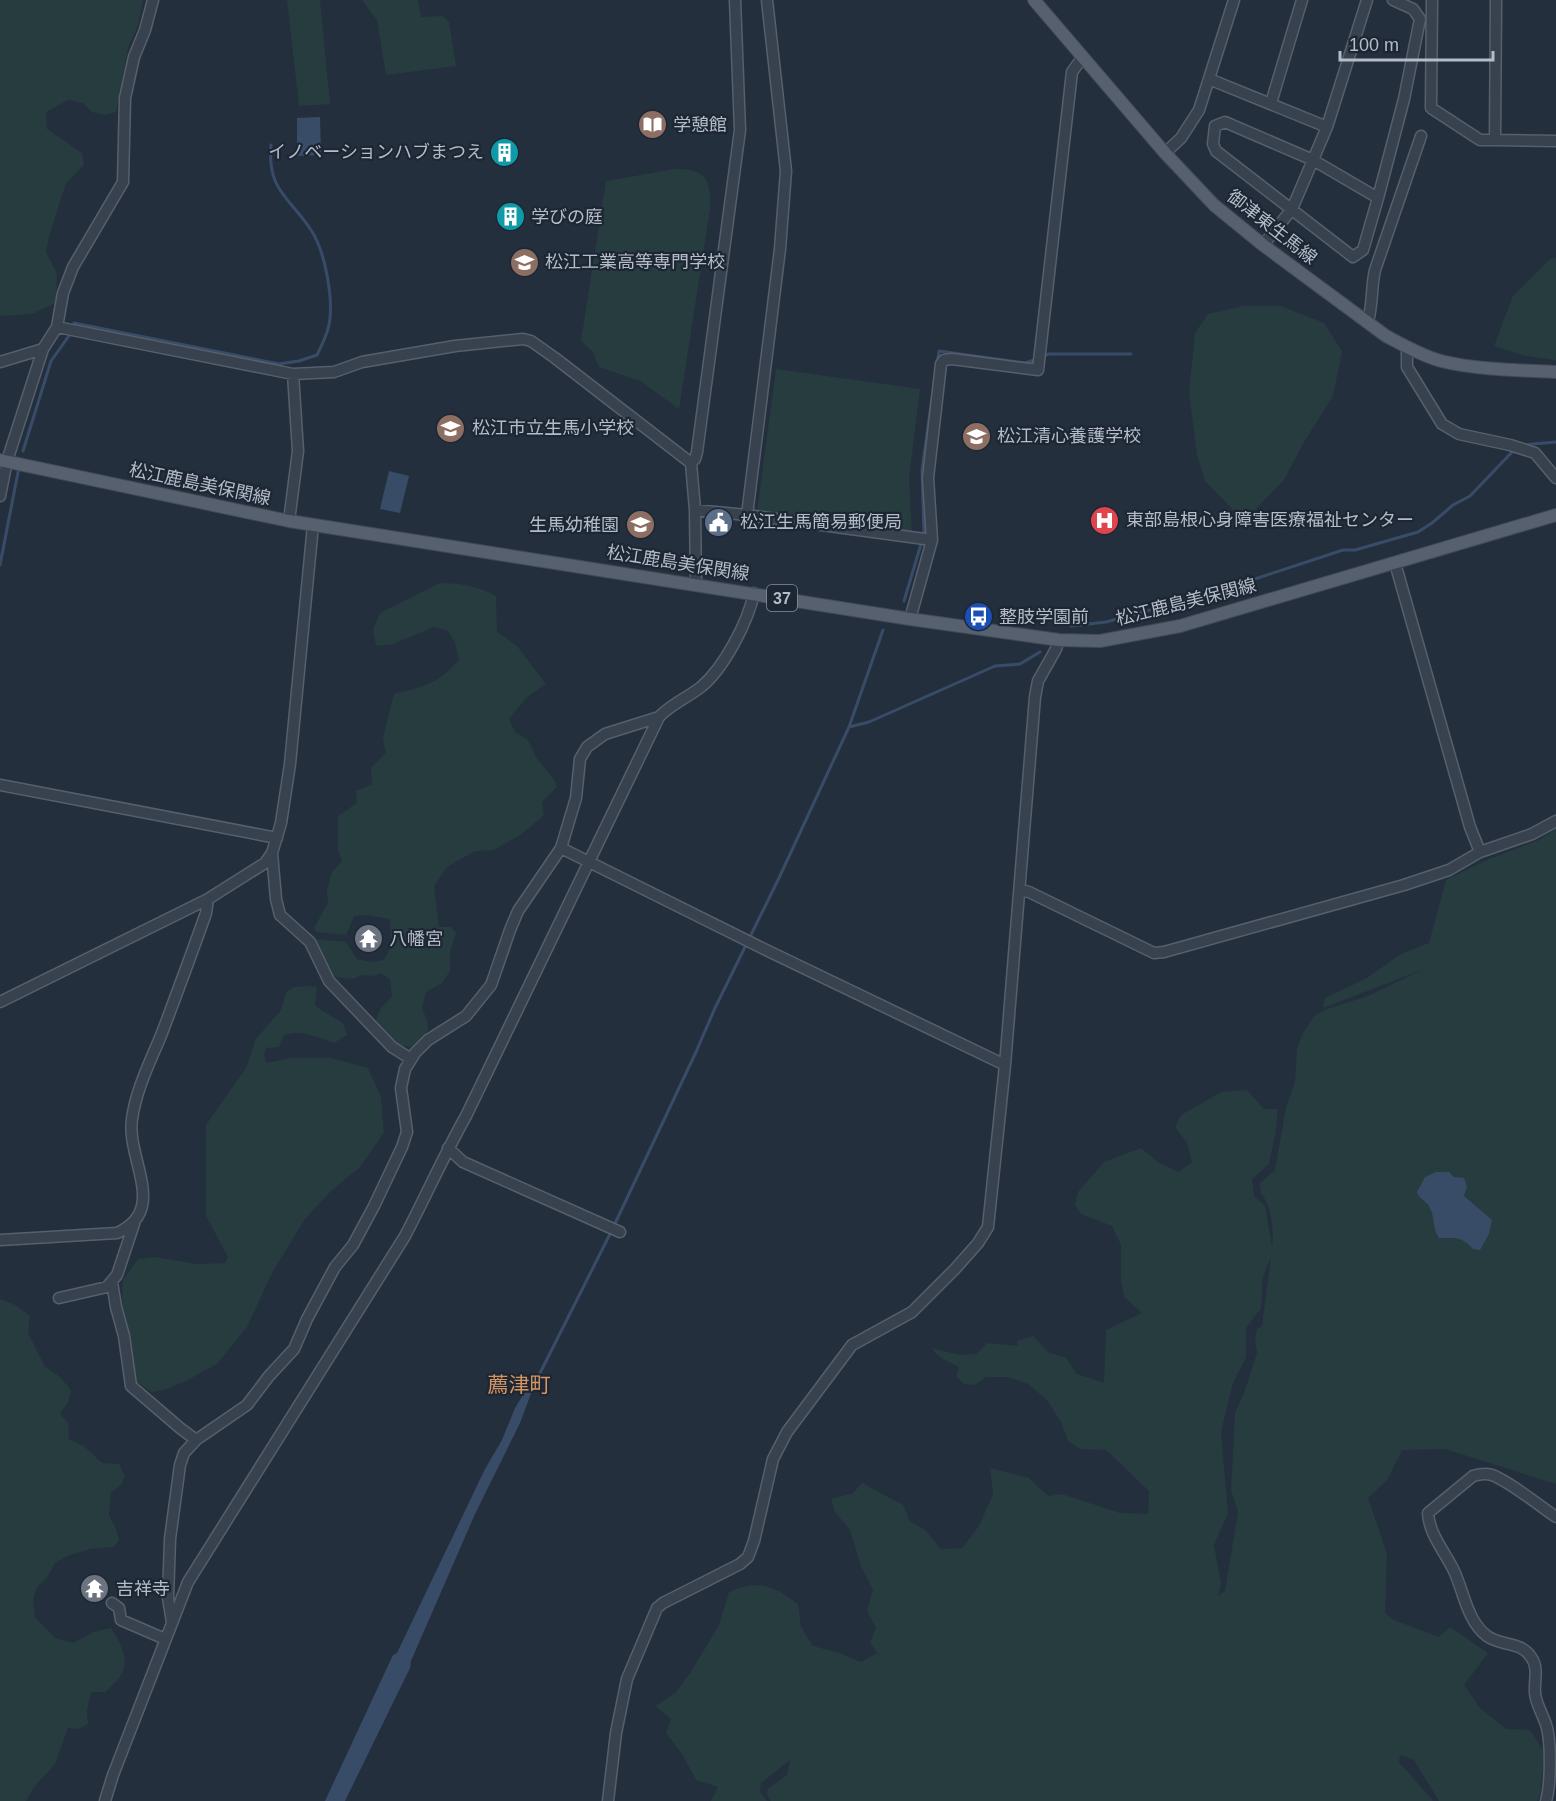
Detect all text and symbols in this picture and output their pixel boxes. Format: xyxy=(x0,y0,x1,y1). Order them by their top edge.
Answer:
scale bar xyxy=(1340,24,1493,62)
text: 100 m xyxy=(1349,35,1399,55)
library icon: 学憩館 xyxy=(636,109,668,141)
place label: 学憩館 xyxy=(673,115,727,135)
building icon: イノベーションハブまつえ xyxy=(489,136,521,168)
place label: イノベーションハブまつえ xyxy=(268,142,484,162)
street label: 御津東生馬線 xyxy=(1223,186,1321,268)
building icon: 学びの庭 xyxy=(494,201,526,233)
place label: 学びの庭 xyxy=(531,207,603,227)
school or university icon: 松江工業高等専門学校 xyxy=(508,246,540,278)
place label: 松江工業高等専門学校 xyxy=(545,252,725,272)
school or university icon: 松江市立生馬小学校 xyxy=(435,412,467,444)
place label: 松江市立生馬小学校 xyxy=(472,418,634,438)
school or university icon: 松江清心養護学校 xyxy=(960,420,992,452)
place label: 松江清心養護学校 xyxy=(997,426,1141,446)
street label: 松江鹿島美保関線 xyxy=(127,459,273,509)
hospital icon: 東部島根心身障害医療福祉センター xyxy=(1089,504,1121,536)
public building icon: 松江生馬簡易郵便局 xyxy=(703,506,735,538)
school or university icon: 生馬幼稚園 xyxy=(624,509,656,541)
place label: 東部島根心身障害医療福祉センター xyxy=(1126,510,1414,530)
place label: 松江生馬簡易郵便局 xyxy=(740,512,902,532)
place label: 生馬幼稚園 xyxy=(529,515,619,535)
street label: 松江鹿島美保関線 xyxy=(605,542,751,584)
street label: 松江鹿島美保関線 xyxy=(1114,575,1258,629)
road number: 37 xyxy=(767,585,797,611)
bus stop icon: 整肢学園前 xyxy=(962,601,994,633)
place label: 整肢学園前 xyxy=(999,607,1089,627)
temple icon: 八幡宮 xyxy=(352,923,384,955)
place label: 八幡宮 xyxy=(389,929,443,949)
district label: 薦津町 xyxy=(488,1373,551,1396)
temple icon: 吉祥寺 xyxy=(79,1573,111,1605)
place label: 吉祥寺 xyxy=(116,1579,170,1599)

